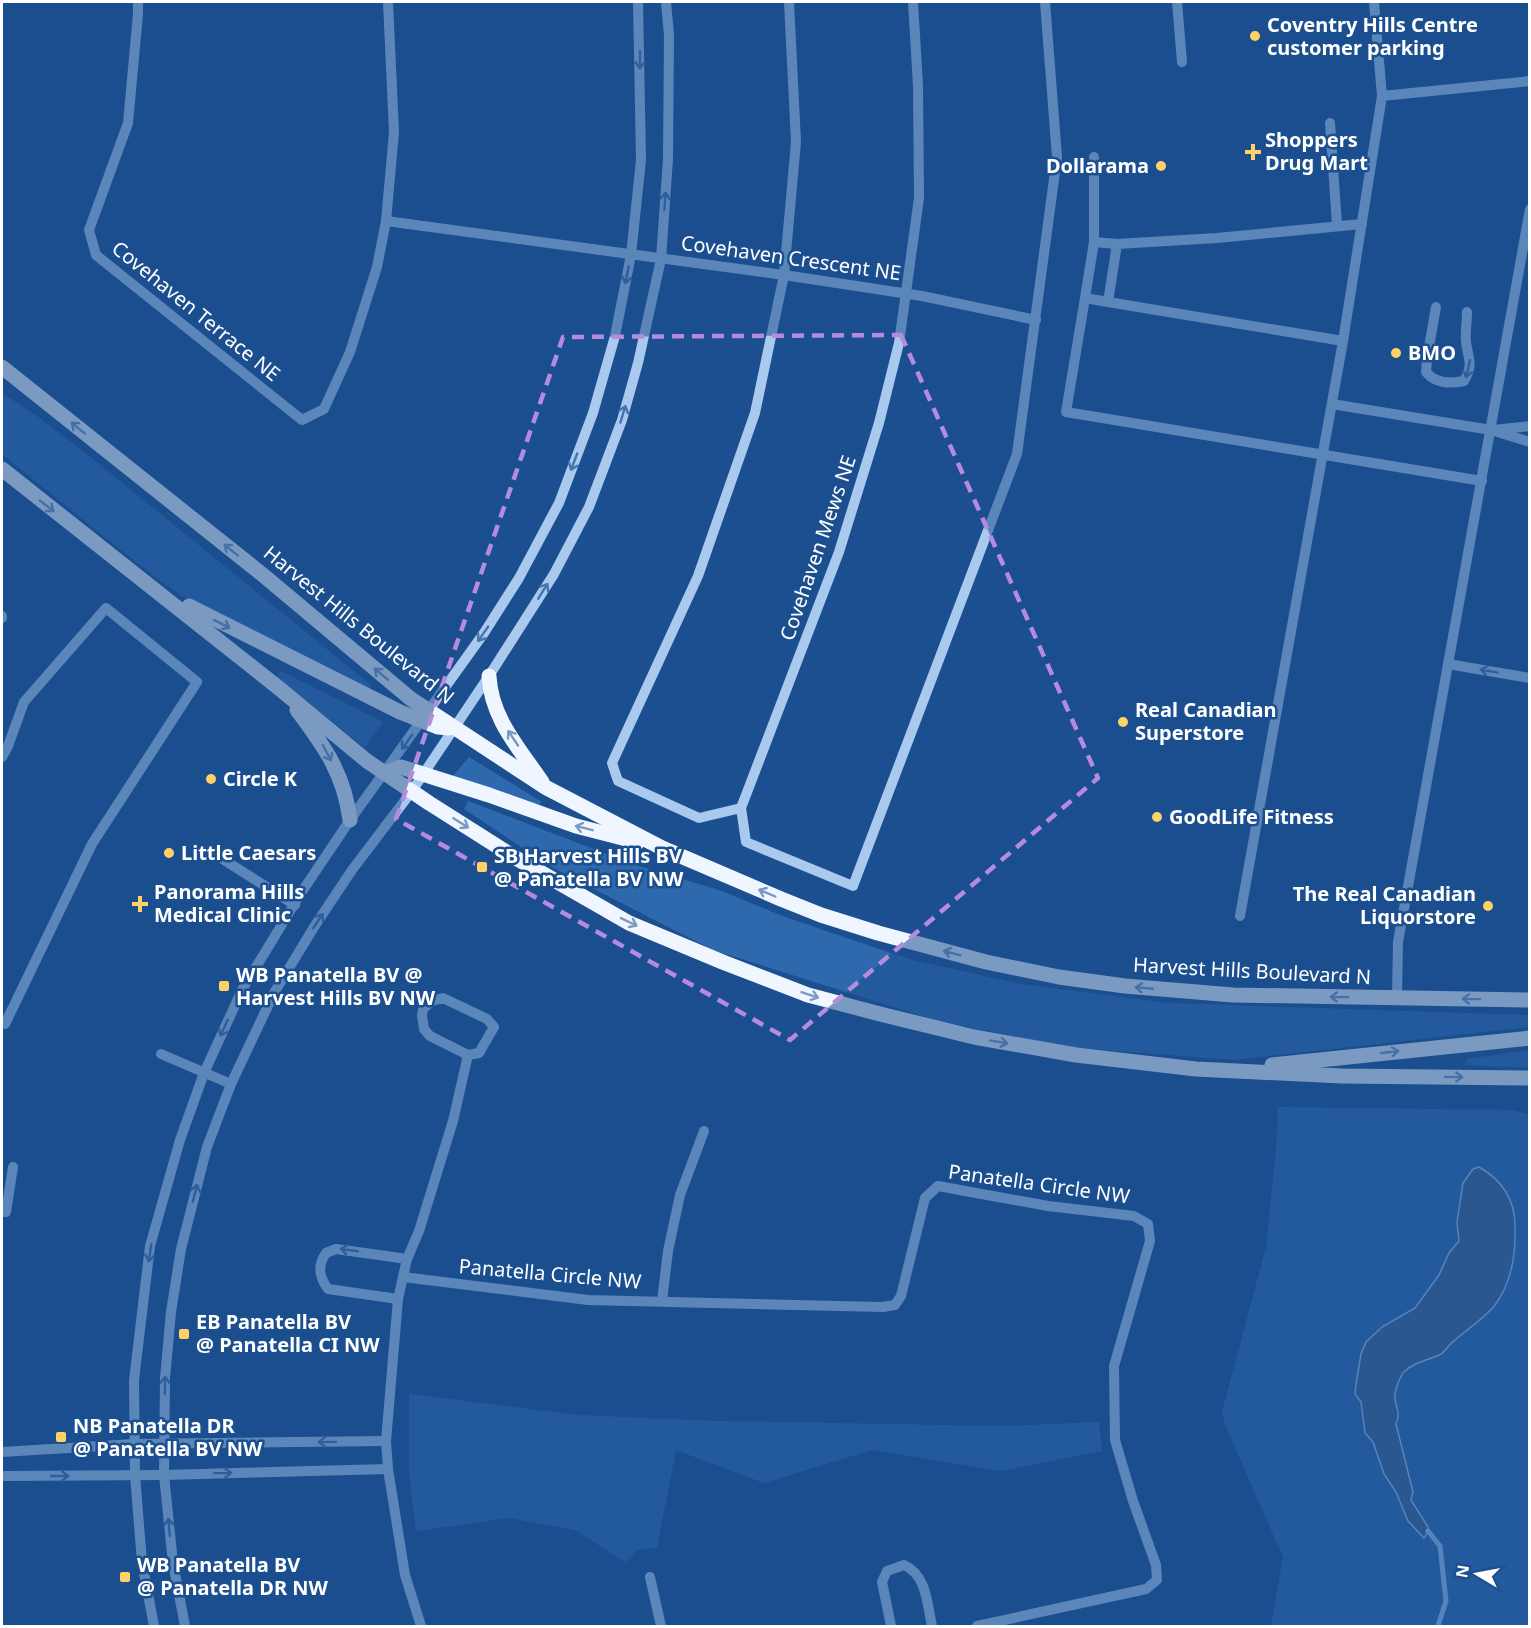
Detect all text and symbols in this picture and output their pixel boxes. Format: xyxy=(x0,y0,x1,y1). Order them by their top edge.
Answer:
place label: Coventry Hills Centre customer parking xyxy=(1267,11,1478,61)
marker: Coventry Hills Centre customer parking xyxy=(1248,29,1262,43)
one-way arrow xyxy=(634,49,646,69)
place label: Shoppers Drug Mart xyxy=(1265,126,1368,176)
marker: Shoppers Drug Mart xyxy=(1246,145,1260,159)
place label: Dollarama xyxy=(1046,152,1149,179)
marker: Dollarama xyxy=(1154,159,1168,173)
one-way arrow xyxy=(660,191,671,211)
street label: Covehaven Crescent NE xyxy=(679,229,903,286)
street label: Covehaven Terrace NE xyxy=(107,234,286,387)
one-way arrow xyxy=(621,265,632,284)
place label: BMO xyxy=(1408,339,1456,366)
marker: BMO xyxy=(1389,346,1403,360)
one-way arrow xyxy=(1461,359,1473,378)
one-way arrow xyxy=(618,405,629,424)
one-way arrow xyxy=(70,421,86,434)
one-way arrow xyxy=(568,452,579,471)
street label: Covehaven Mews NE xyxy=(773,452,862,644)
one-way arrow xyxy=(39,499,55,512)
street label: Harvest Hills Boulevard N xyxy=(258,539,460,710)
one-way arrow xyxy=(223,543,239,556)
one-way arrow xyxy=(537,583,549,600)
one-way arrow xyxy=(212,619,230,630)
one-way arrow xyxy=(477,625,489,641)
one-way arrow xyxy=(1480,665,1499,676)
one-way arrow xyxy=(373,667,389,680)
place label: Real Canadian Superstore xyxy=(1135,696,1277,746)
marker: Real Canadian Superstore xyxy=(1116,715,1130,729)
one-way arrow xyxy=(506,730,519,747)
one-way arrow xyxy=(401,733,413,749)
one-way arrow xyxy=(322,743,333,761)
place label: Circle K xyxy=(223,765,298,792)
marker: Circle K xyxy=(204,772,218,786)
place label: GoodLife Fitness xyxy=(1169,803,1334,830)
marker: GoodLife Fitness xyxy=(1150,810,1164,824)
one-way arrow xyxy=(452,818,469,830)
one-way arrow xyxy=(575,822,594,834)
place label: Little Caesars xyxy=(181,839,316,866)
place label: SB Harvest Hills BV @ Panatella BV NW xyxy=(494,842,684,892)
marker: Little Caesars xyxy=(162,846,176,860)
marker: SB Harvest Hills BV @ Panatella BV NW xyxy=(475,860,489,874)
place label: Panorama Hills Medical Clinic xyxy=(154,878,304,928)
place label: The Real Canadian Liquorstore xyxy=(1293,880,1476,930)
one-way arrow xyxy=(759,887,777,898)
marker: Panorama Hills Medical Clinic xyxy=(131,895,149,913)
marker: The Real Canadian Liquorstore xyxy=(1481,899,1495,913)
one-way arrow xyxy=(312,913,324,930)
one-way arrow xyxy=(619,917,637,928)
one-way arrow xyxy=(943,947,962,959)
street label: Harvest Hills Boulevard N xyxy=(1132,951,1372,990)
place label: WB Panatella BV @ Harvest Hills BV NW xyxy=(236,961,436,1011)
marker: WB Panatella BV @ Harvest Hills BV NW xyxy=(217,979,231,993)
one-way arrow xyxy=(1135,982,1155,993)
one-way arrow xyxy=(800,990,819,1001)
one-way arrow xyxy=(1329,991,1349,1003)
one-way arrow xyxy=(1462,993,1482,1005)
one-way arrow xyxy=(218,1019,230,1037)
one-way arrow xyxy=(988,1037,1008,1048)
one-way arrow xyxy=(1380,1046,1400,1057)
one-way arrow xyxy=(1444,1071,1464,1082)
street label: Panatella Circle NW xyxy=(947,1157,1132,1210)
one-way arrow xyxy=(190,1184,202,1203)
one-way arrow xyxy=(144,1242,155,1262)
one-way arrow xyxy=(340,1245,359,1256)
street label: Panatella Circle NW xyxy=(458,1252,643,1295)
place label: EB Panatella BV @ Panatella CI NW xyxy=(196,1308,380,1358)
marker: EB Panatella BV @ Panatella CI NW xyxy=(177,1327,191,1341)
one-way arrow xyxy=(159,1376,171,1396)
place label: NB Panatella DR @ Panatella BV NW xyxy=(73,1412,263,1462)
marker: NB Panatella DR @ Panatella BV NW xyxy=(54,1430,68,1444)
one-way arrow xyxy=(318,1436,338,1448)
one-way arrow xyxy=(212,1468,232,1479)
one-way arrow xyxy=(49,1470,69,1482)
one-way arrow xyxy=(163,1518,174,1538)
north arrow xyxy=(1447,1544,1507,1604)
place label: WB Panatella BV @ Panatella DR NW xyxy=(137,1551,328,1601)
text: N xyxy=(1450,1563,1474,1580)
marker: WB Panatella BV @ Panatella DR NW xyxy=(118,1570,132,1584)

